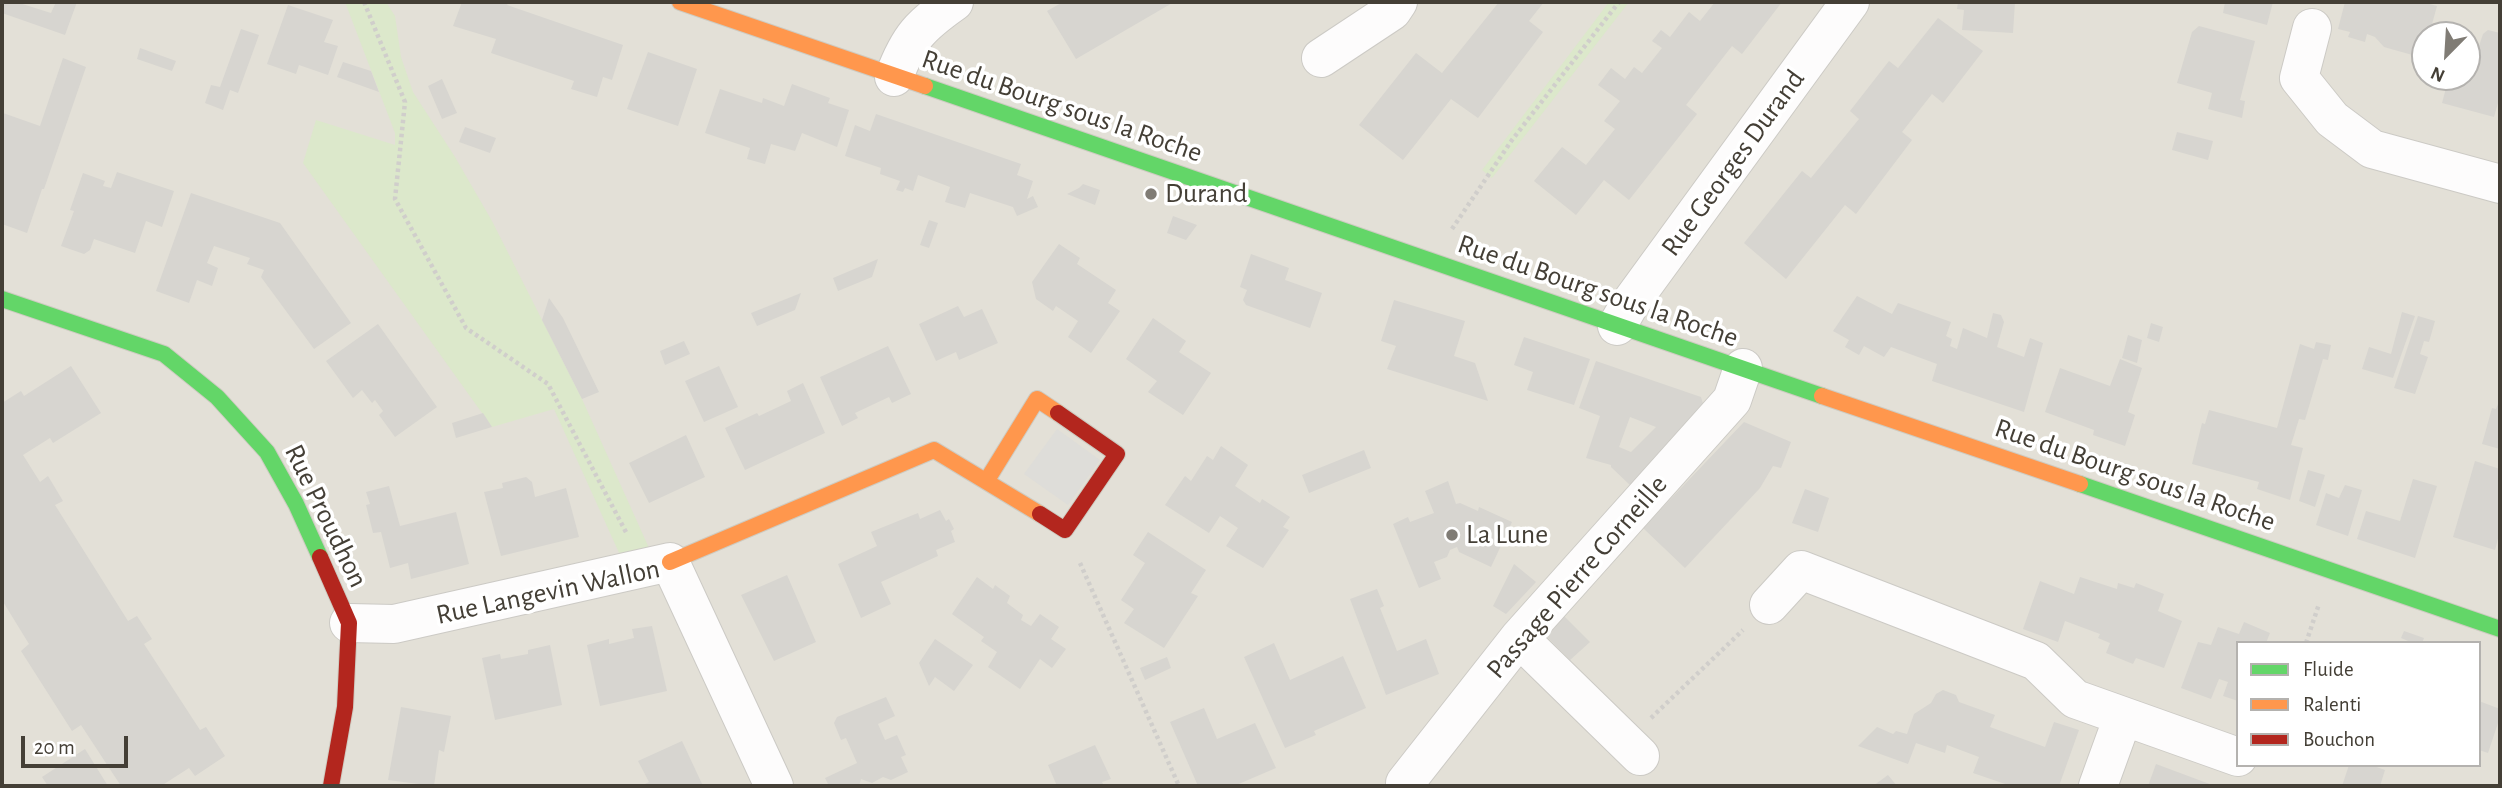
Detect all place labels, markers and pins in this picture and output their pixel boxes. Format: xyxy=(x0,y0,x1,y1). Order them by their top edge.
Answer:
place label: Durand xyxy=(1165,177,1247,211)
marker: Durand xyxy=(1143,186,1159,202)
place label: La Lune xyxy=(1466,518,1548,552)
marker: La Lune xyxy=(1444,527,1460,543)

